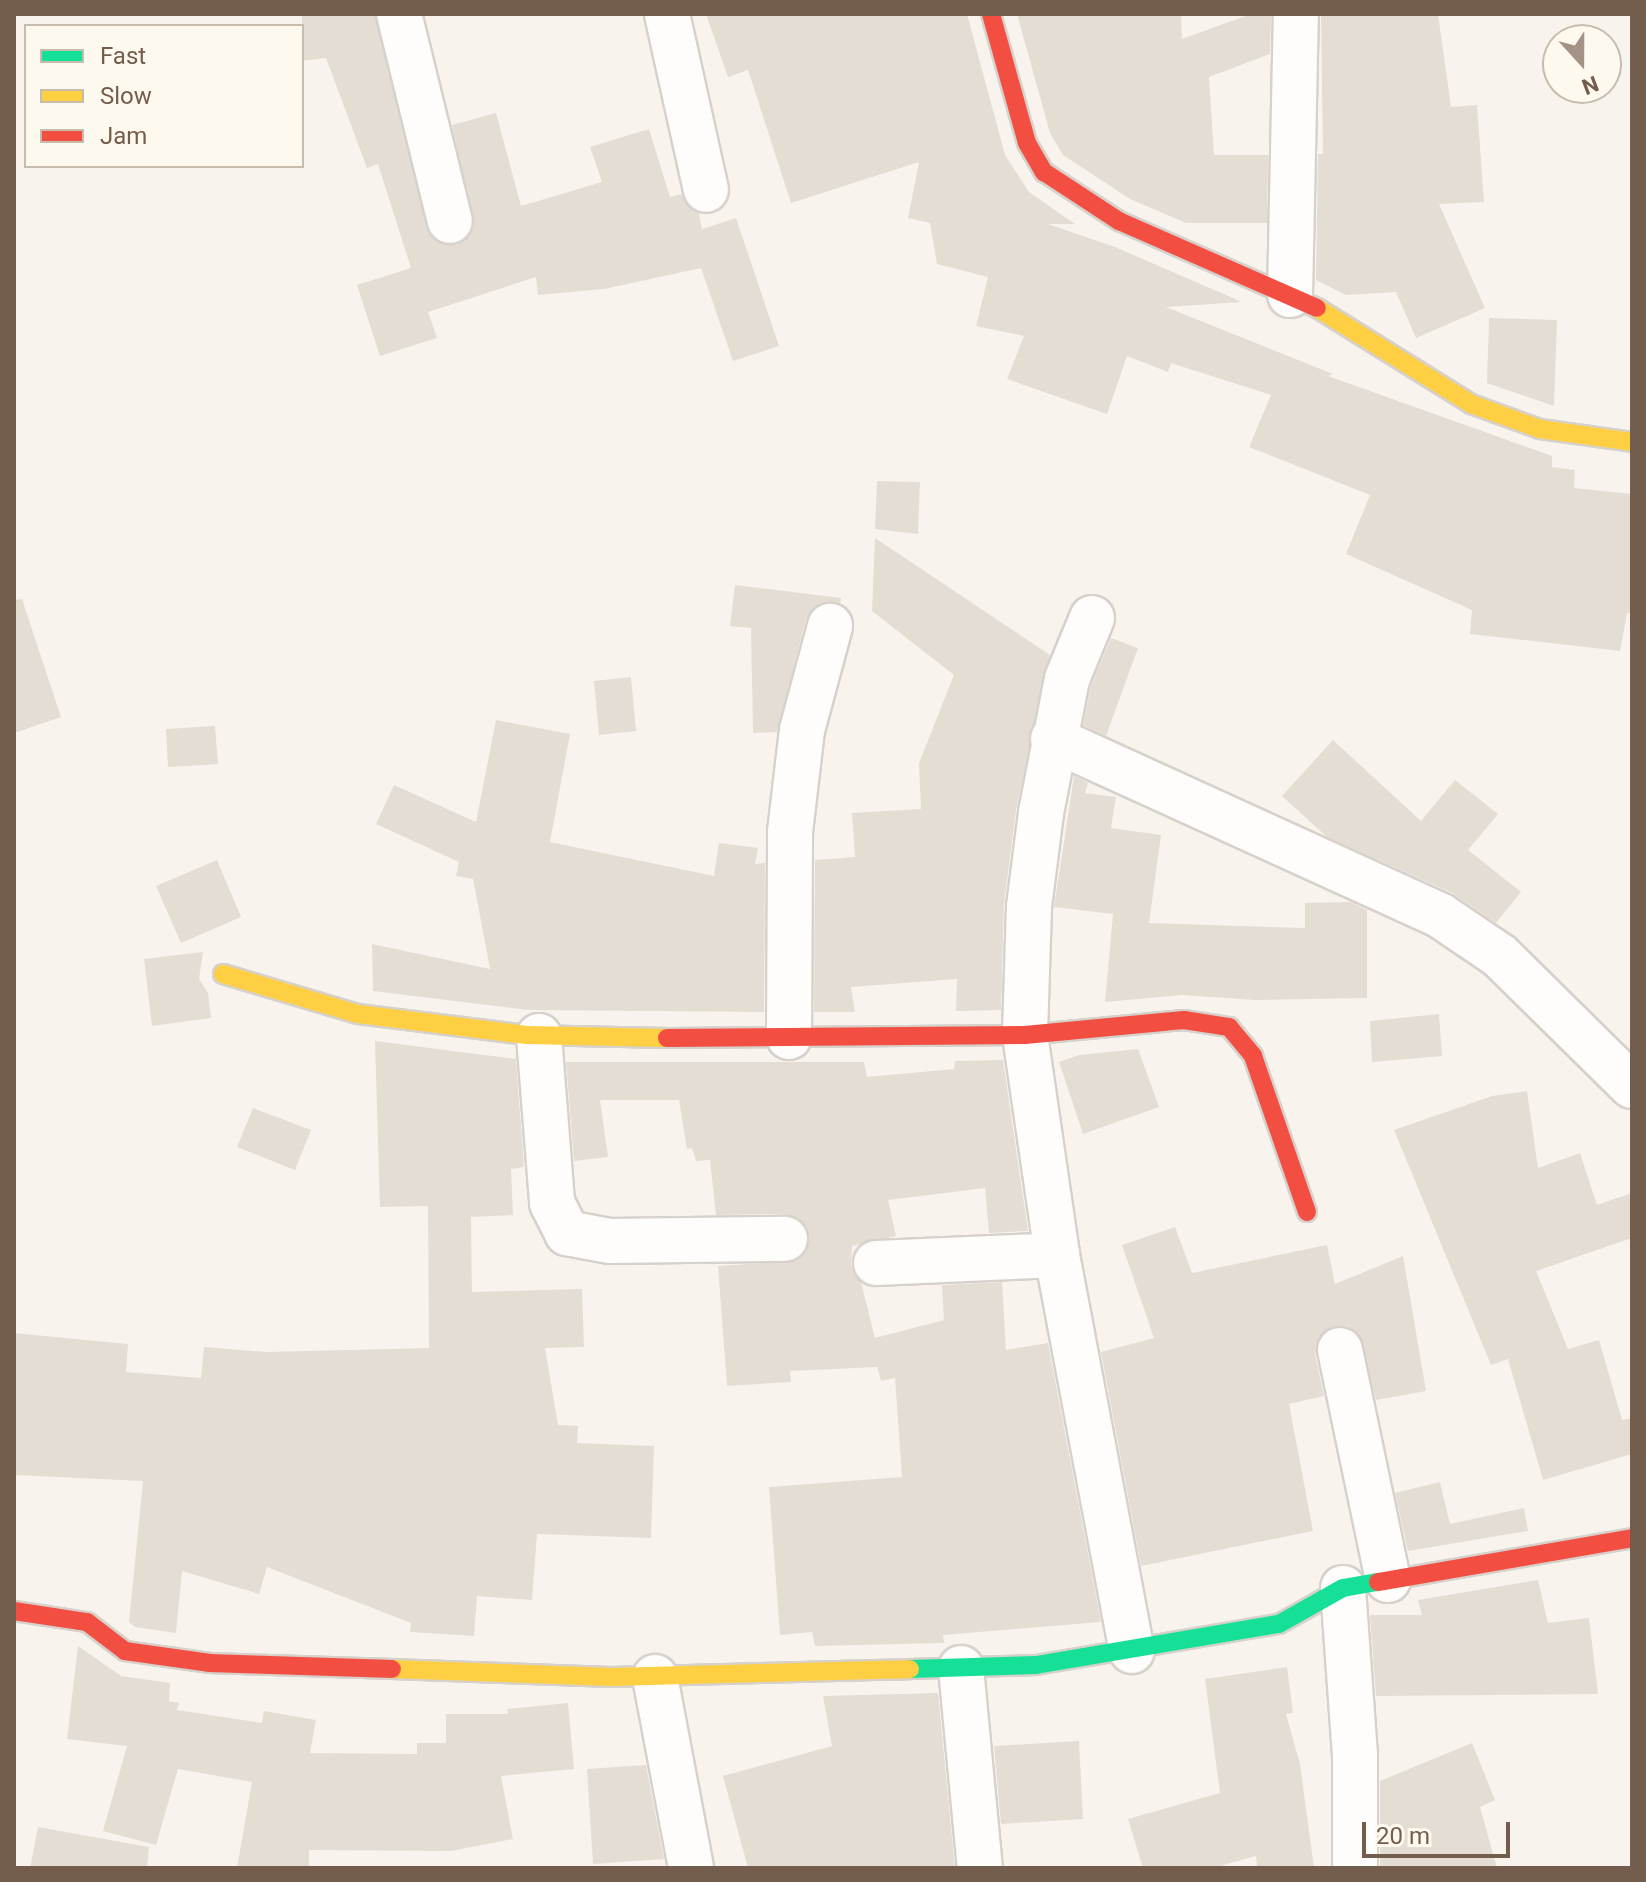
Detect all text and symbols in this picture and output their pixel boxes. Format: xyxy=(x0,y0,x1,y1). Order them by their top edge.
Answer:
legend xyxy=(24,24,304,168)
north arrow xyxy=(1542,24,1622,104)
text: Fast xyxy=(100,42,146,70)
text: N xyxy=(1578,71,1602,99)
text: Slow xyxy=(100,82,152,110)
text: Jam xyxy=(100,122,147,150)
scale bar xyxy=(1366,1806,1514,1856)
text: 20 m xyxy=(1376,1822,1430,1850)

